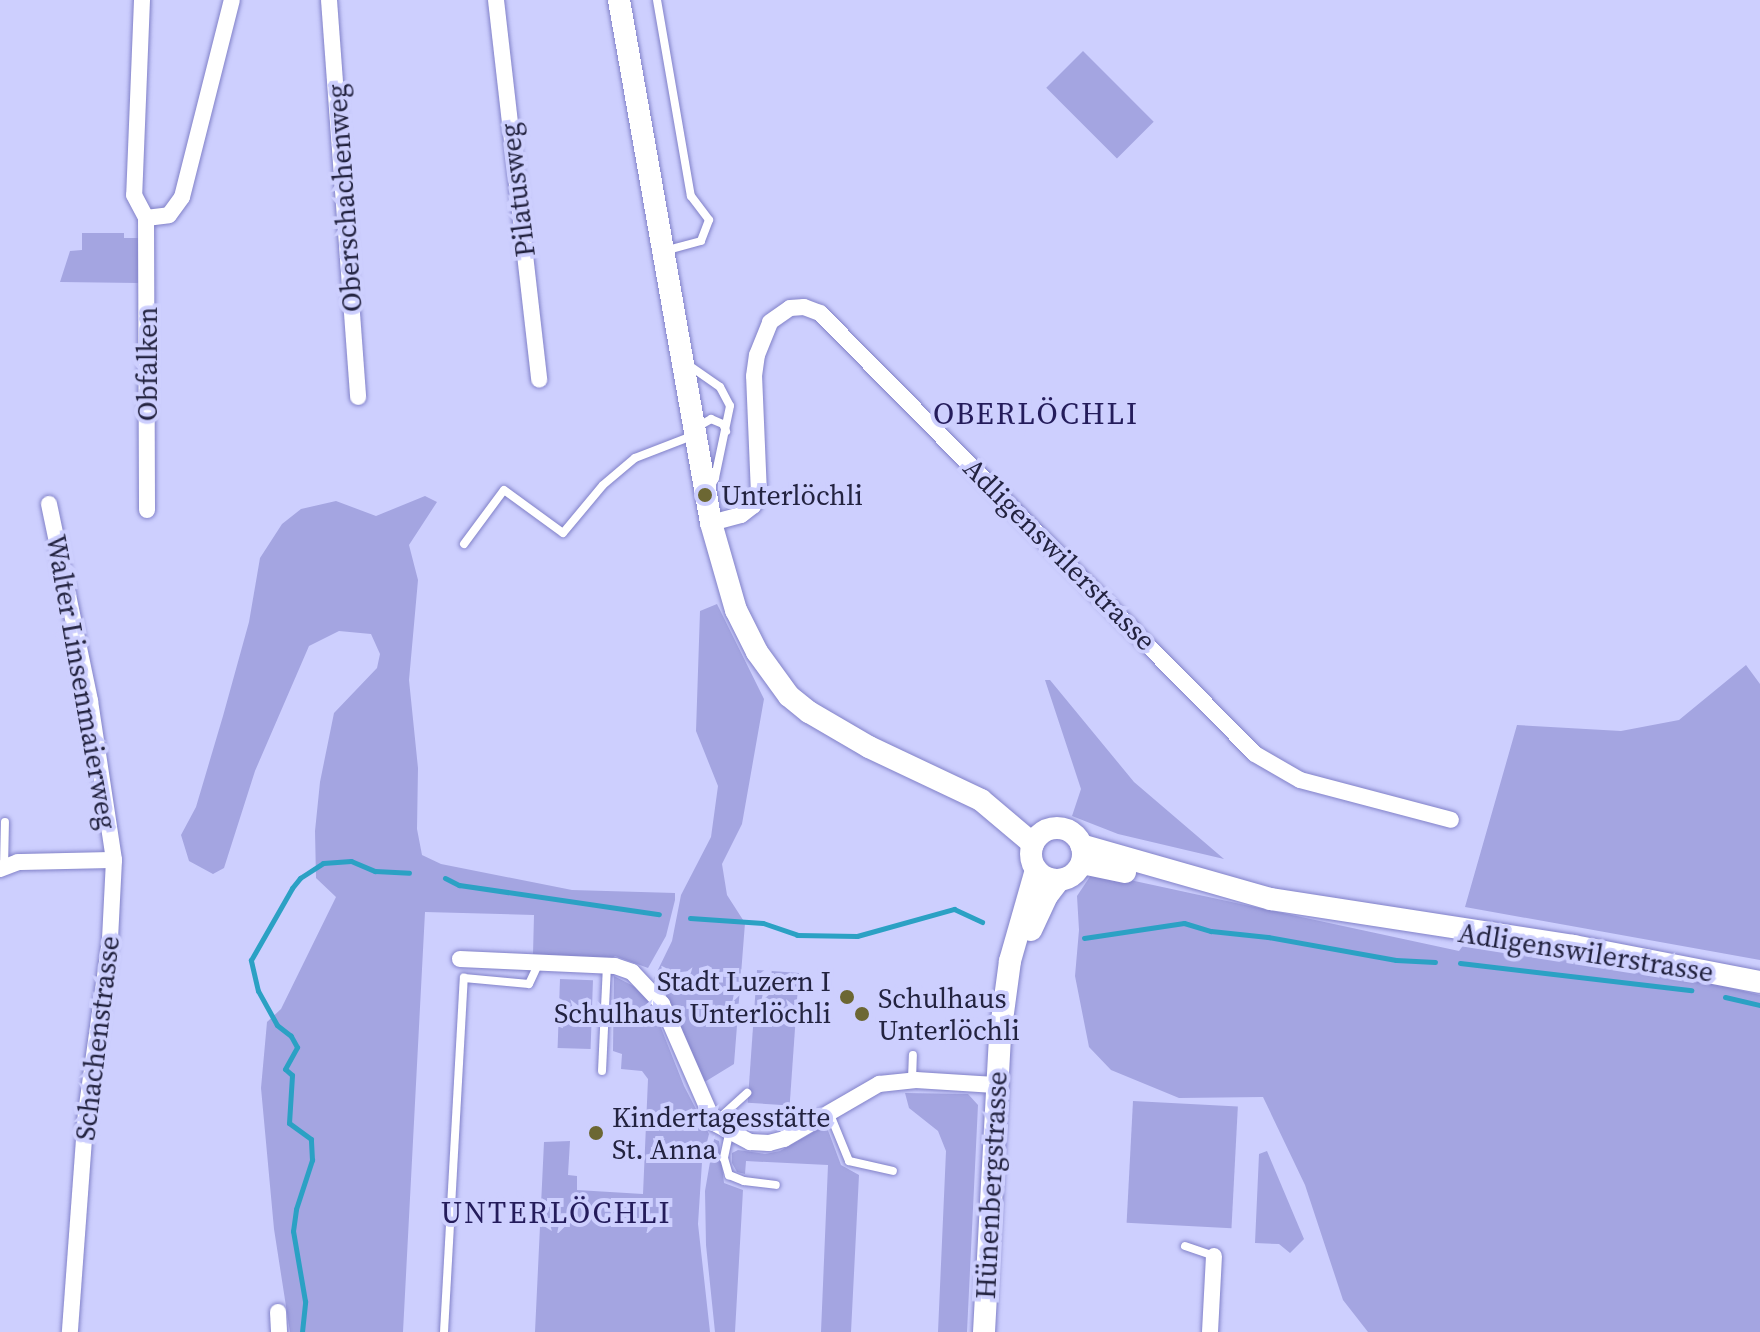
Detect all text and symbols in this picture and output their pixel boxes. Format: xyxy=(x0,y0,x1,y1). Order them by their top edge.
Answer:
street label: Oberschachenweg xyxy=(319,83,369,313)
street label: Pilatusweg xyxy=(492,121,542,259)
street label: Obfalken xyxy=(130,307,164,421)
district label: OBERLÖCHLI xyxy=(933,396,1139,432)
street label: Adligenswilerstrasse xyxy=(957,451,1163,657)
place label: Unterlöchli xyxy=(721,478,863,512)
marker: Unterlöchli xyxy=(696,486,714,504)
street label: Walter Linsenmaierweg xyxy=(40,532,124,832)
street label: Adligenswilerstrasse xyxy=(1456,915,1716,989)
street label: Schachenstrasse xyxy=(68,934,126,1142)
place label: Stadt Luzern I Schulhaus Unterlöchli xyxy=(554,964,831,1030)
place label: Schulhaus Unterlöchli xyxy=(878,981,1020,1047)
marker: Stadt Luzern I Schulhaus Unterlöchli xyxy=(838,988,856,1006)
marker: Schulhaus Unterlöchli xyxy=(853,1005,871,1023)
street label: Hünenbergstrasse xyxy=(968,1070,1014,1300)
place label: Kindertagesstätte St. Anna xyxy=(612,1100,830,1166)
marker: Kindertagesstätte St. Anna xyxy=(587,1124,605,1142)
district label: UNTERLÖCHLI xyxy=(440,1195,672,1231)

